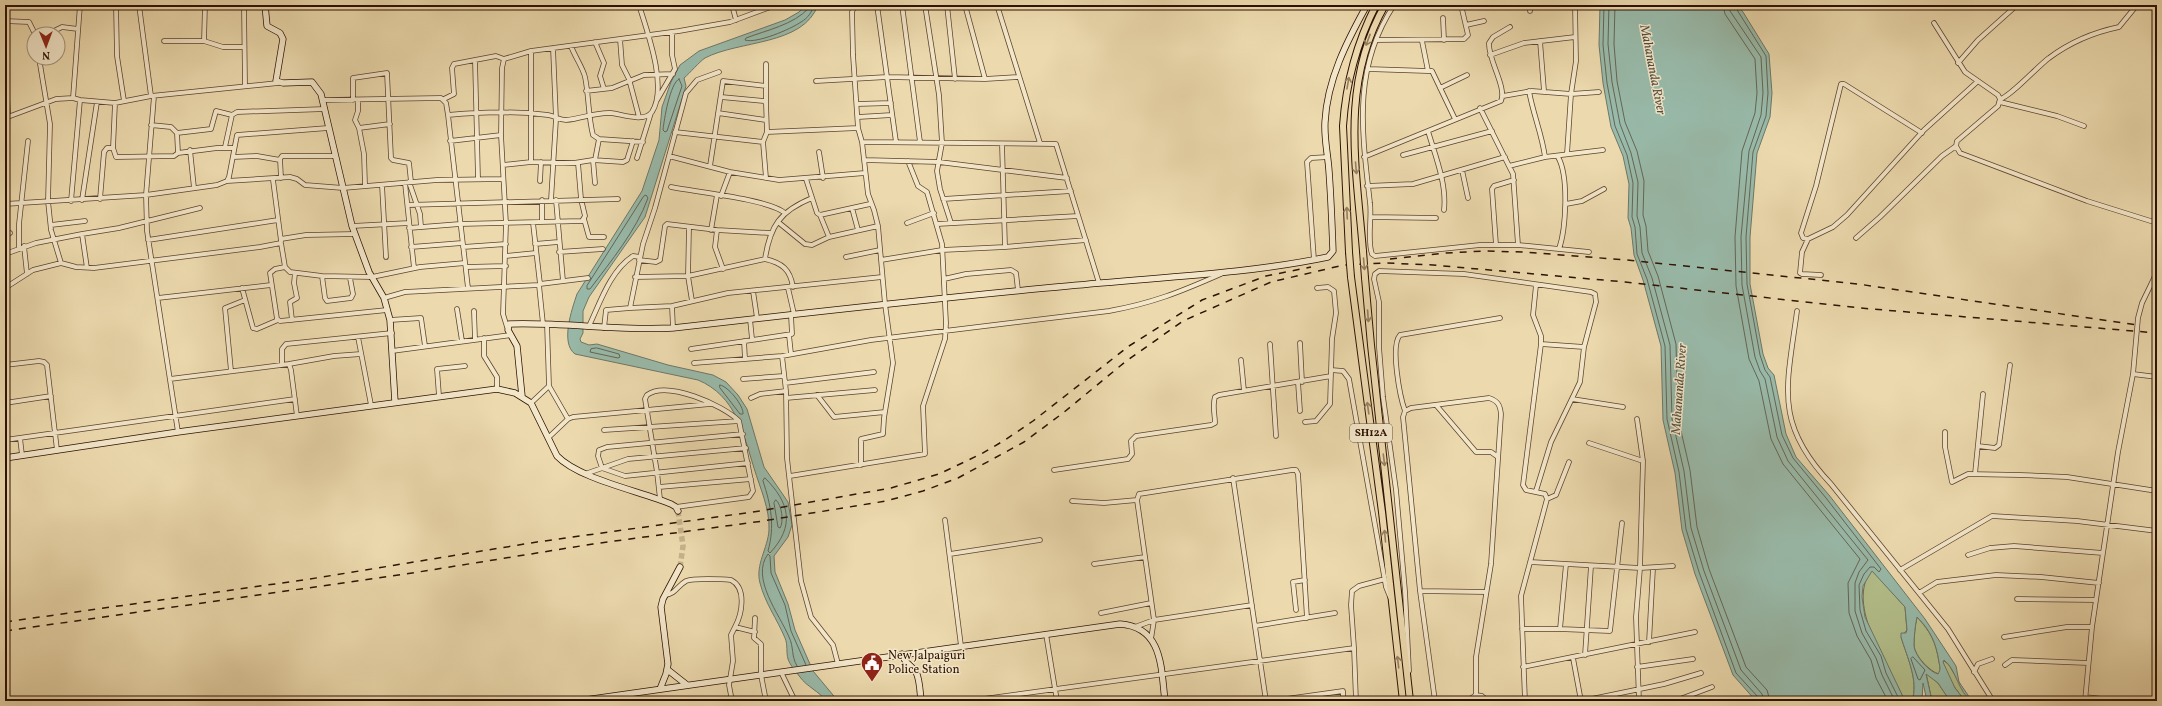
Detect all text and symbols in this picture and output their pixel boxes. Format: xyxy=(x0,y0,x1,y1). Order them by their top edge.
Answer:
water label: Mahananda River xyxy=(1634,22,1670,117)
north arrow xyxy=(26,26,66,66)
one-way arrow xyxy=(1363,34,1371,46)
text: N xyxy=(42,47,50,62)
one-way arrow xyxy=(1344,77,1352,90)
one-way arrow xyxy=(1353,161,1360,174)
one-way arrow xyxy=(1344,207,1351,220)
one-way arrow xyxy=(1361,257,1368,270)
one-way arrow xyxy=(1365,310,1372,323)
water label: Mahananda River xyxy=(1668,343,1692,436)
one-way arrow xyxy=(1364,401,1372,414)
road number: SH12A xyxy=(1350,424,1392,442)
one-way arrow xyxy=(1380,453,1388,466)
one-way arrow xyxy=(1381,530,1389,543)
place label: New Jalpaiguri Police Station xyxy=(888,648,966,678)
public building icon: New Jalpaiguri Police Station xyxy=(859,650,885,683)
one-way arrow xyxy=(1395,656,1402,669)

